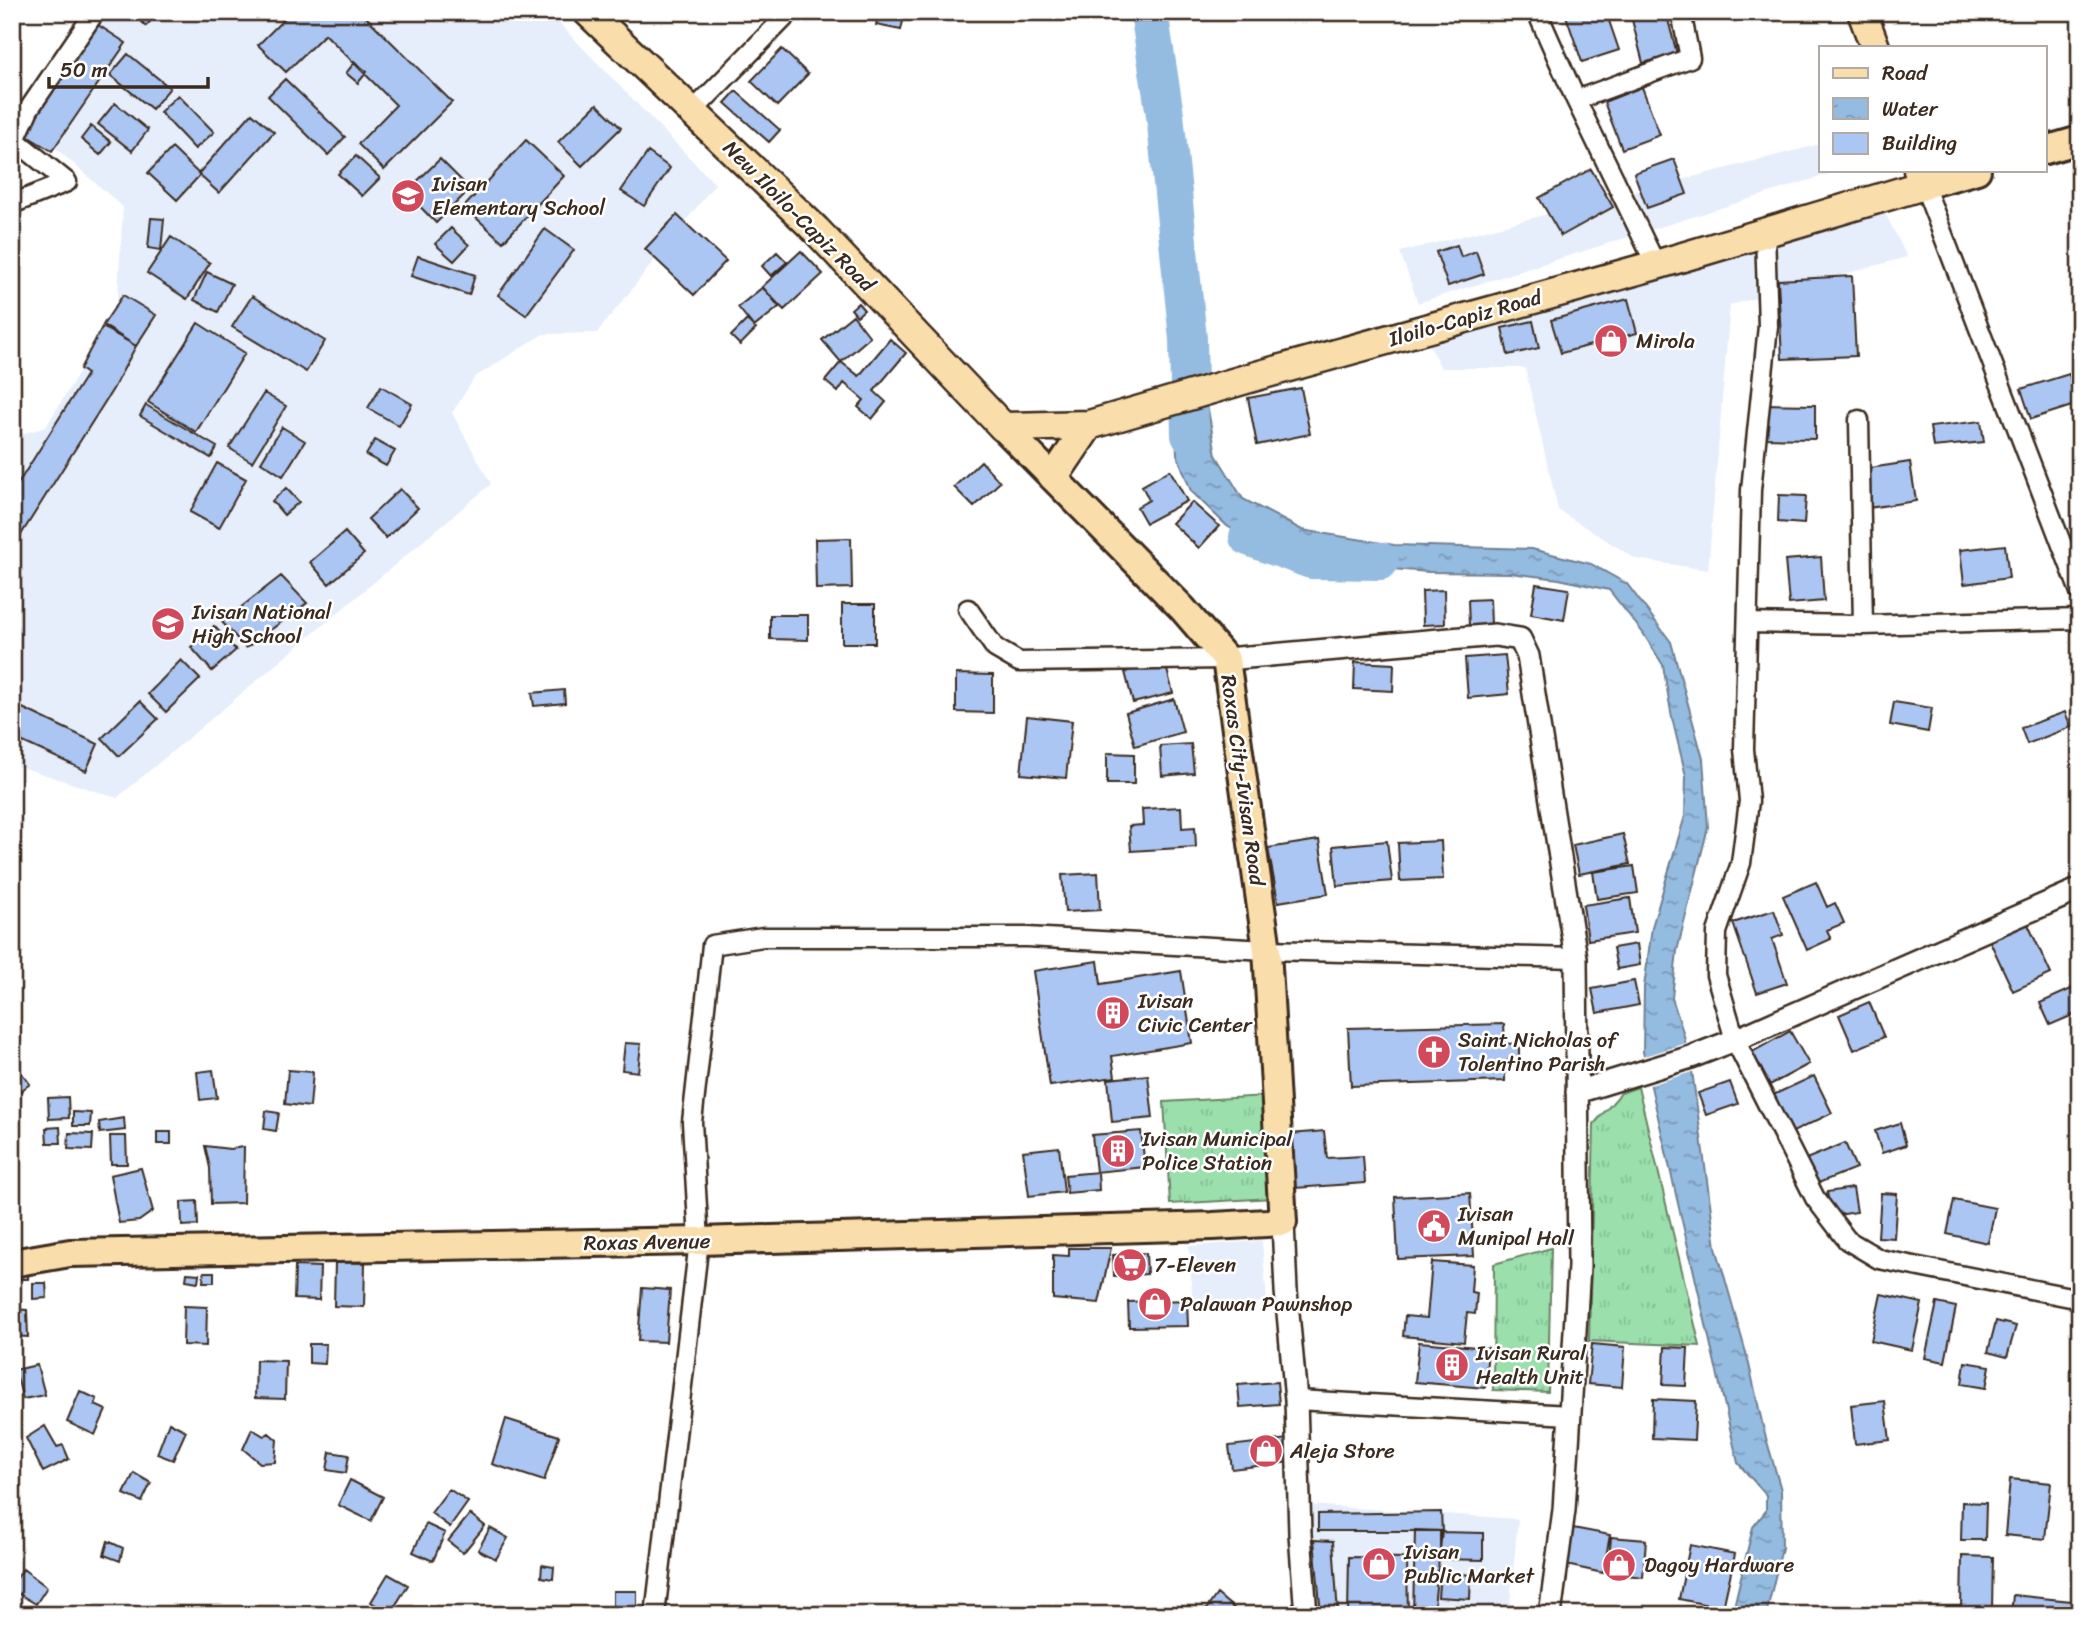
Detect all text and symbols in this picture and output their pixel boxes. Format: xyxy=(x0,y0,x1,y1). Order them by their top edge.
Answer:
scale bar xyxy=(49,46,208,90)
legend xyxy=(1819,46,2046,172)
text: 50 m xyxy=(60,51,108,89)
text: Road xyxy=(1882,54,1929,92)
text: Water xyxy=(1882,90,1939,128)
text: Building xyxy=(1882,124,1958,162)
street label: New Iloilo-Capiz Road xyxy=(714,131,886,303)
place label: Ivisan Elementary School xyxy=(431,165,606,227)
school or university icon: Ivisan Elementary School xyxy=(389,177,427,215)
street label: Iloilo-Capiz Road xyxy=(1383,277,1548,358)
shop icon: Mirola xyxy=(1592,322,1630,360)
place label: Mirola xyxy=(1636,322,1695,360)
place label: Ivisan National High School xyxy=(191,593,333,655)
school or university icon: Ivisan National High School xyxy=(149,605,187,643)
street label: Roxas City-Ivisan Road xyxy=(1209,672,1277,890)
place label: Ivisan Civic Center xyxy=(1137,982,1253,1044)
building icon: Ivisan Civic Center xyxy=(1094,994,1132,1032)
place label: Saint Nicholas of Tolentino Parish xyxy=(1458,1021,1619,1083)
church icon: Saint Nicholas of Tolentino Parish xyxy=(1415,1033,1453,1071)
place label: Ivisan Municipal Police Station xyxy=(1141,1120,1293,1182)
building icon: Ivisan Municipal Police Station xyxy=(1099,1132,1137,1170)
place label: Ivisan Munipal Hall xyxy=(1457,1195,1575,1257)
public building icon: Ivisan Munipal Hall xyxy=(1415,1207,1453,1245)
street label: Roxas Avenue xyxy=(583,1222,711,1262)
supermarket icon: 7-Eleven xyxy=(1111,1246,1149,1284)
place label: 7-Eleven xyxy=(1154,1246,1236,1284)
shop icon: Palawan Pawnshop xyxy=(1136,1285,1174,1323)
place label: Palawan Pawnshop xyxy=(1180,1285,1352,1323)
place label: Ivisan Rural Health Unit xyxy=(1475,1334,1587,1396)
building icon: Ivisan Rural Health Unit xyxy=(1433,1346,1471,1384)
shop icon: Aleja Store xyxy=(1247,1432,1285,1470)
place label: Aleja Store xyxy=(1289,1432,1395,1470)
place label: Ivisan Public Market xyxy=(1403,1533,1535,1595)
shop icon: Ivisan Public Market xyxy=(1360,1545,1398,1583)
shop icon: Dagoy Hardware xyxy=(1600,1546,1638,1584)
place label: Dagoy Hardware xyxy=(1644,1546,1794,1584)

